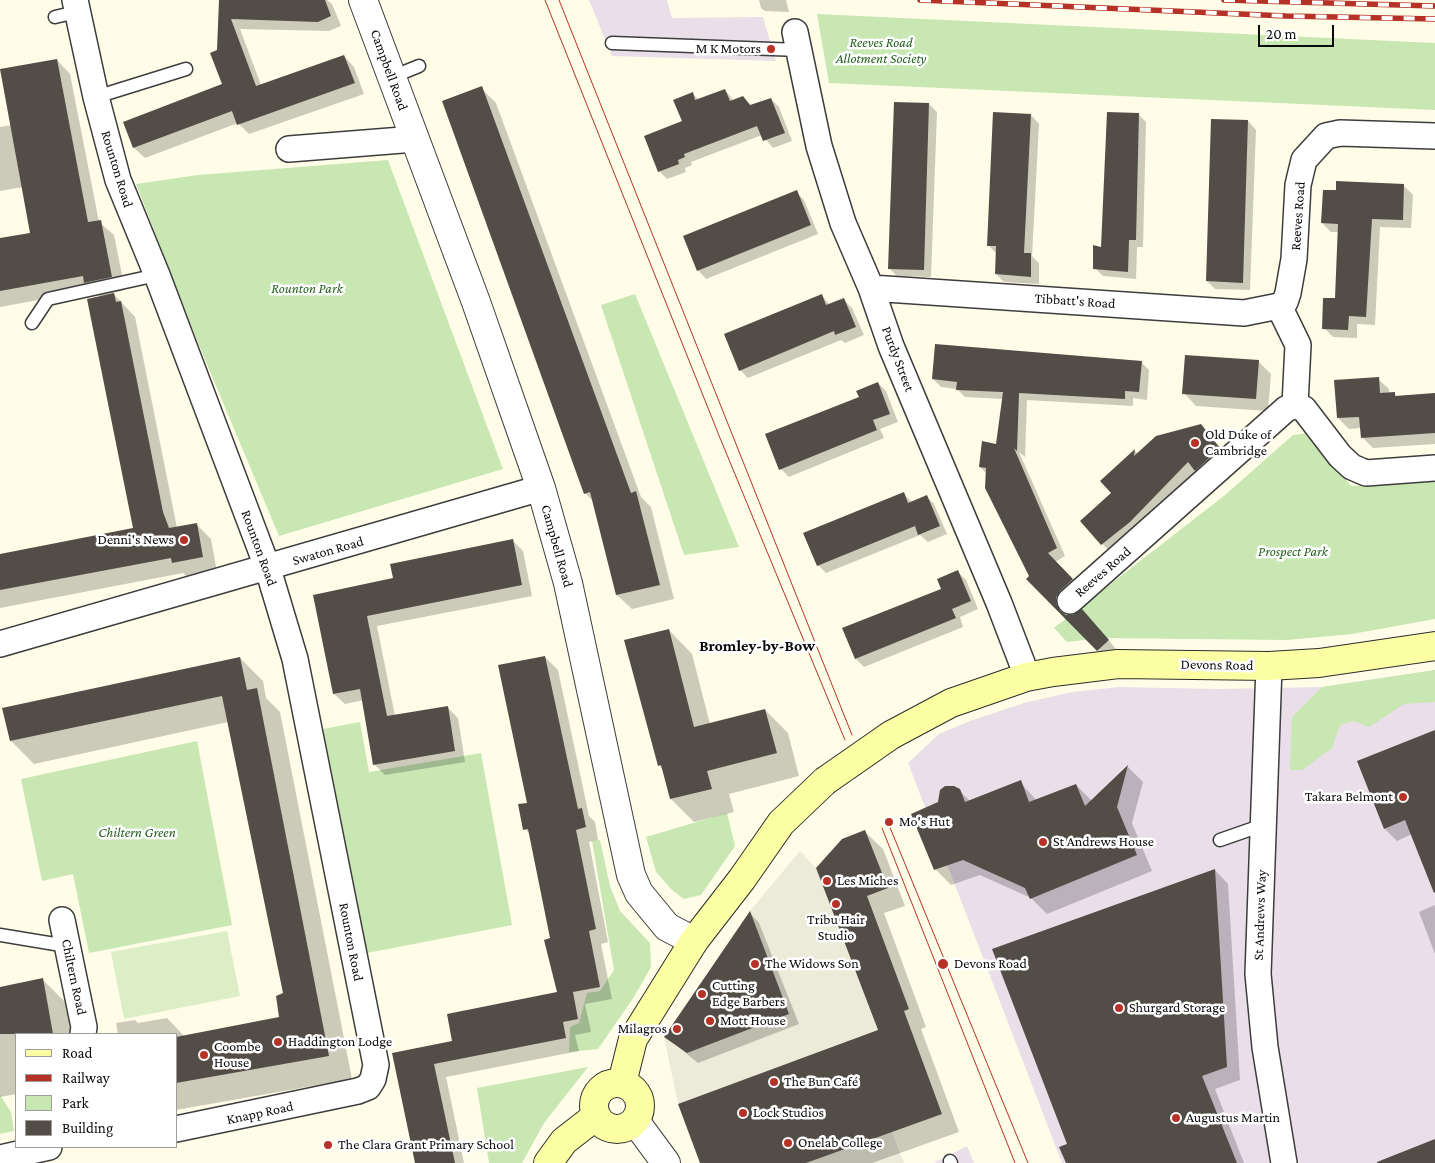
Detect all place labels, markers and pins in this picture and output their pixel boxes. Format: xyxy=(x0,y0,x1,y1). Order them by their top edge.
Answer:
place label: M K Motors xyxy=(696,41,761,57)
marker: M K Motors xyxy=(765,43,777,55)
place label: Old Duke of Cambridge xyxy=(1205,427,1271,460)
marker: Old Duke of Cambridge xyxy=(1189,437,1201,449)
place label: Denni's News xyxy=(98,532,174,548)
marker: Denni's News xyxy=(178,534,190,546)
place label: Takara Belmont xyxy=(1305,789,1393,805)
marker: Takara Belmont xyxy=(1397,791,1409,803)
place label: Mo's Hut xyxy=(899,814,950,830)
marker: Mo's Hut xyxy=(883,816,895,828)
place label: St Andrews House xyxy=(1053,834,1154,850)
marker: St Andrews House xyxy=(1037,836,1049,848)
place label: Les Miches xyxy=(837,873,898,889)
marker: Les Miches xyxy=(821,875,833,887)
marker: Tribu Hair Studio xyxy=(830,898,842,910)
place label: Tribu Hair Studio xyxy=(807,912,865,944)
place label: The Widows Son xyxy=(765,956,859,972)
place label: Devons Road xyxy=(954,956,1027,972)
marker: Devons Road xyxy=(936,957,950,971)
marker: The Widows Son xyxy=(749,958,761,970)
place label: Cutting Edge Barbers xyxy=(712,978,785,1010)
marker: Cutting Edge Barbers xyxy=(696,988,708,1000)
place label: Shurgard Storage xyxy=(1129,1000,1225,1016)
marker: Shurgard Storage xyxy=(1113,1002,1125,1014)
place label: Mott House xyxy=(720,1013,786,1029)
marker: Mott House xyxy=(704,1015,716,1027)
place label: Milagros xyxy=(618,1021,667,1037)
marker: Milagros xyxy=(671,1023,683,1035)
place label: Haddington Lodge xyxy=(288,1034,392,1050)
marker: Haddington Lodge xyxy=(272,1036,284,1048)
place label: Coombe House xyxy=(214,1039,261,1072)
marker: Coombe House xyxy=(198,1049,210,1061)
place label: The Bun Café xyxy=(784,1074,858,1090)
marker: The Bun Café xyxy=(768,1076,780,1088)
place label: Lock Studios xyxy=(753,1105,824,1121)
marker: Lock Studios xyxy=(737,1107,749,1119)
place label: Augustus Martin xyxy=(1186,1110,1280,1126)
marker: Augustus Martin xyxy=(1170,1112,1182,1124)
place label: Onelab College xyxy=(798,1135,883,1151)
place label: The Clara Grant Primary School xyxy=(338,1137,514,1153)
marker: Onelab College xyxy=(782,1137,794,1149)
marker: The Clara Grant Primary School xyxy=(322,1139,334,1151)

